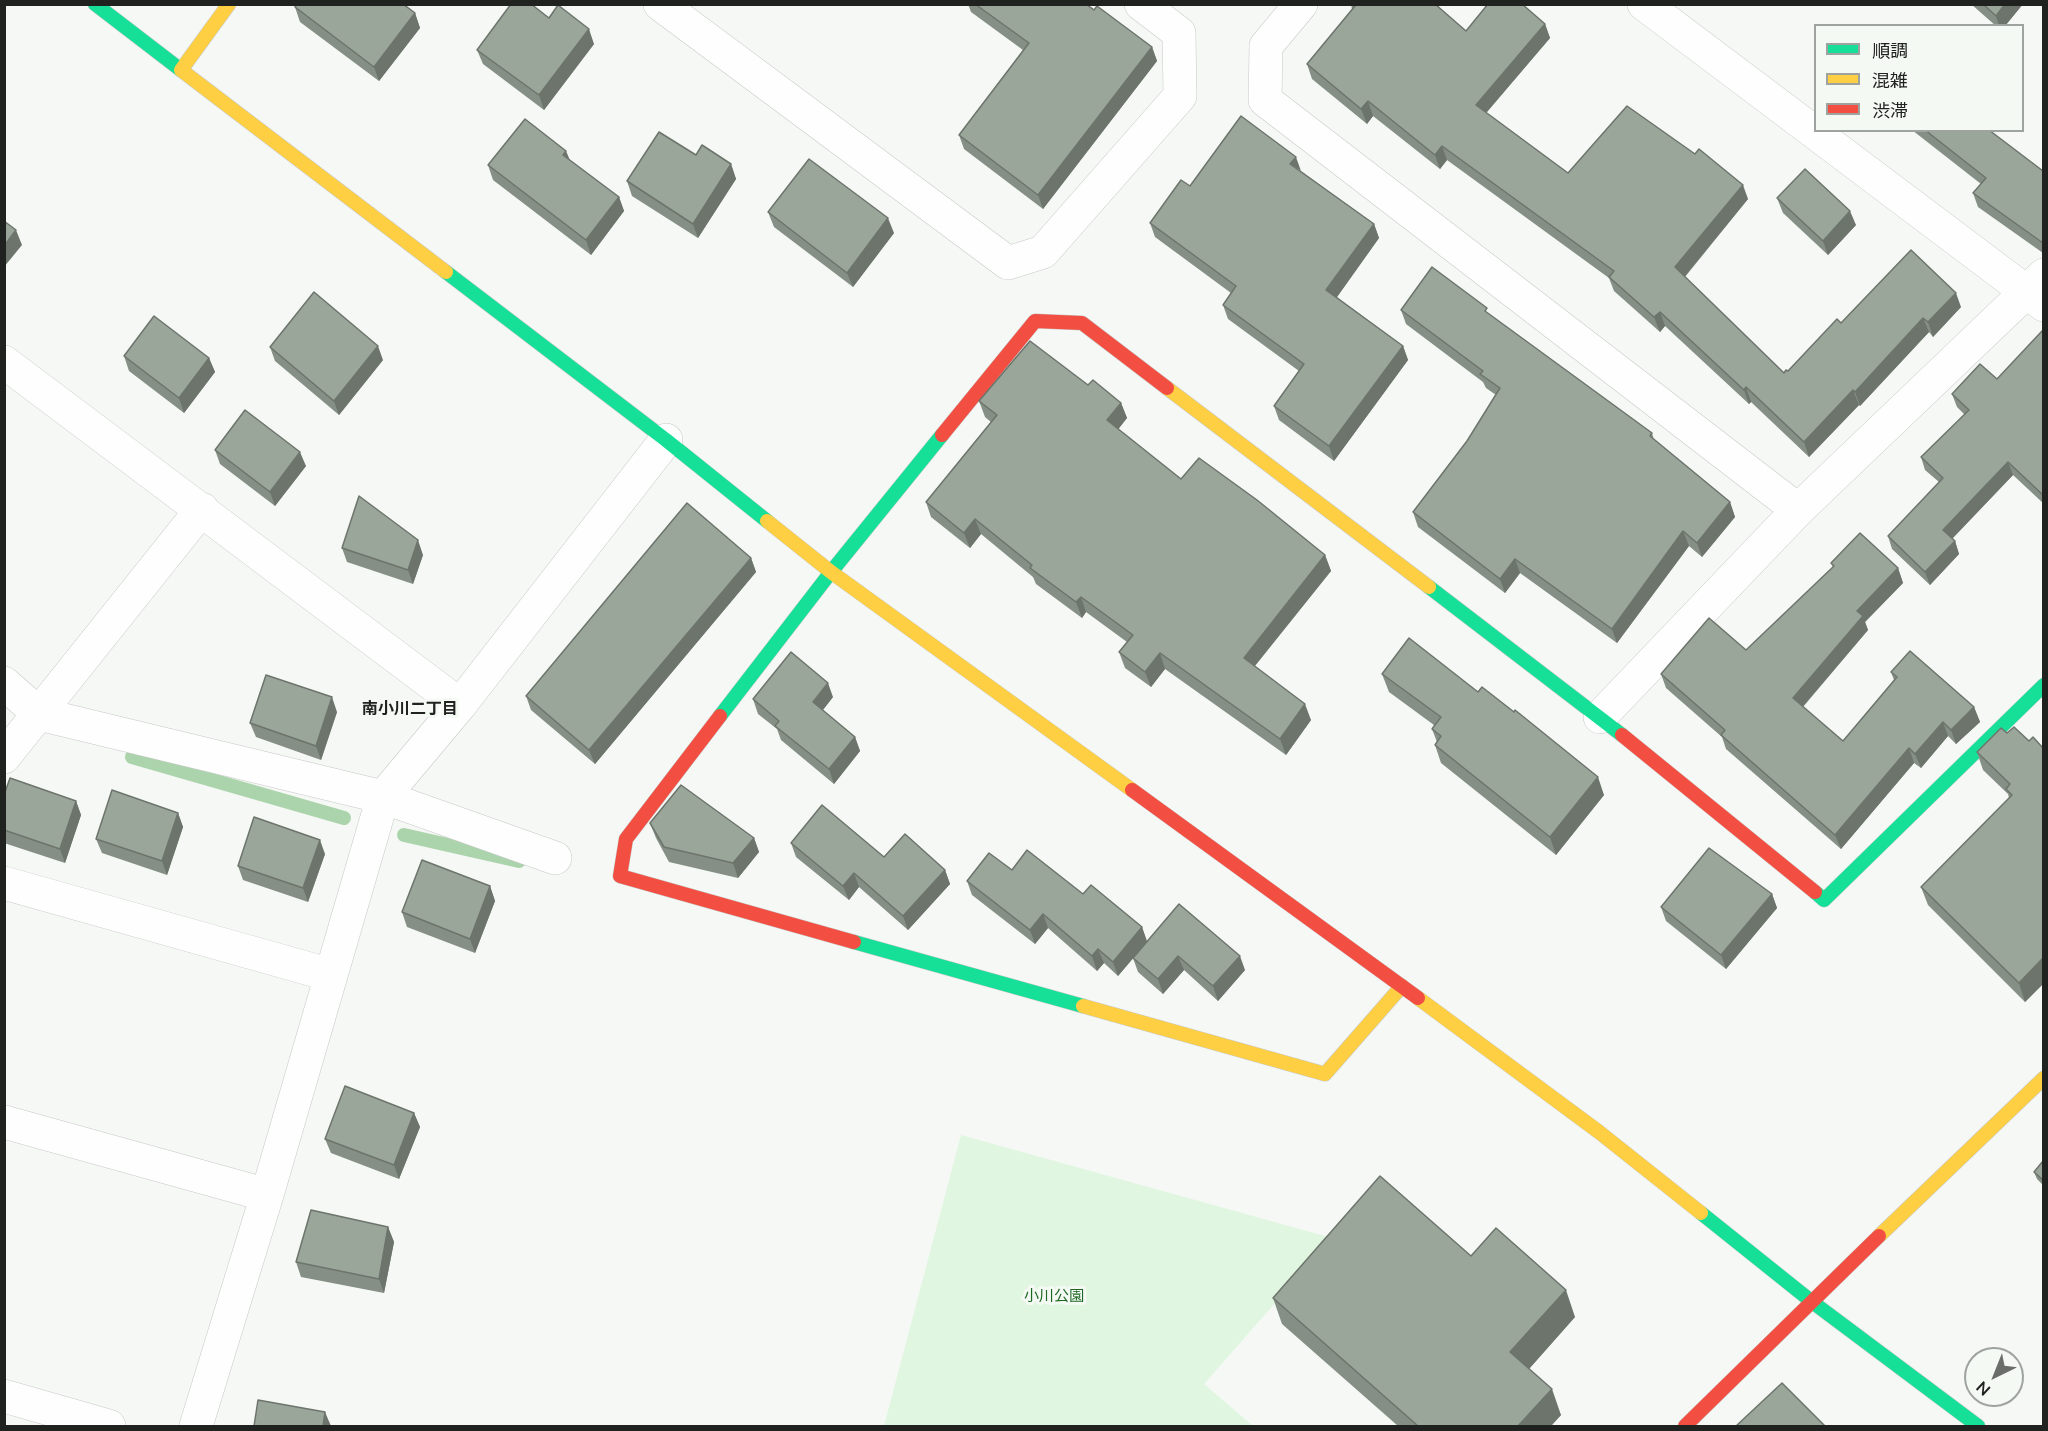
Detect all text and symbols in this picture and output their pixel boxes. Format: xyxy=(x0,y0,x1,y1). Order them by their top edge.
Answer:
legend xyxy=(1814,24,2024,132)
text: 順調 xyxy=(1872,39,1908,62)
text: 混雑 xyxy=(1872,69,1908,92)
text: 渋滞 xyxy=(1872,99,1908,122)
district label: 南小川二丁目 xyxy=(362,699,458,719)
park label: 小川公園 xyxy=(1024,1287,1084,1305)
north arrow xyxy=(1964,1347,2024,1407)
text: N xyxy=(1972,1377,1994,1400)

